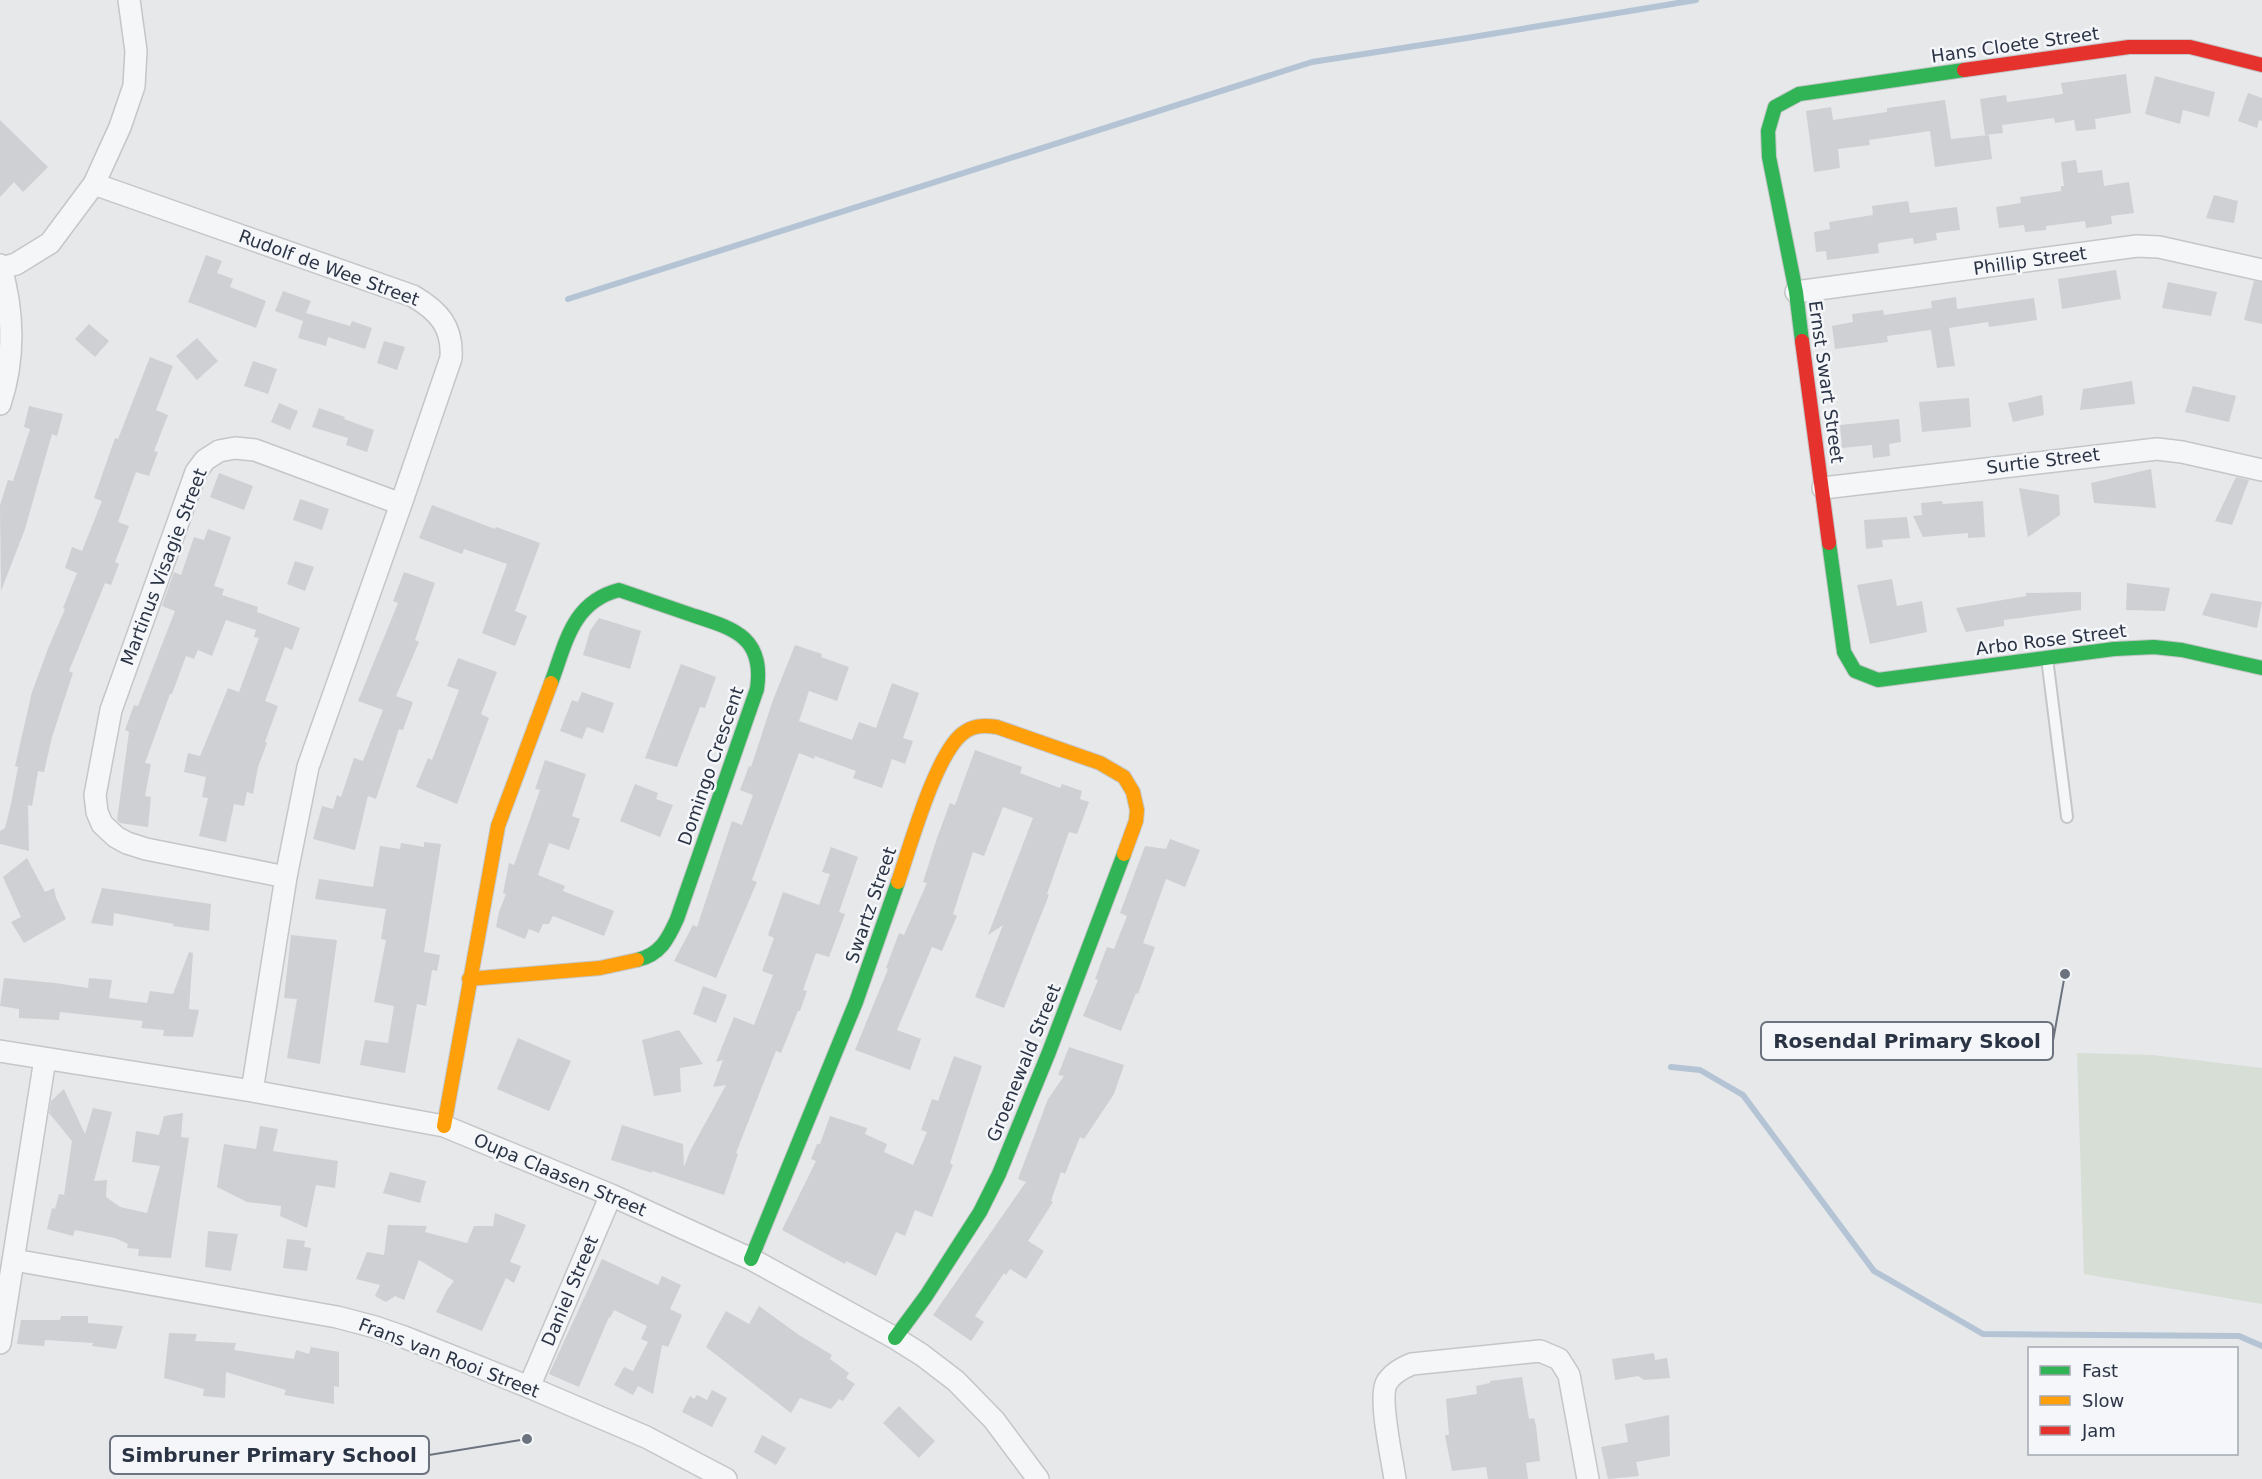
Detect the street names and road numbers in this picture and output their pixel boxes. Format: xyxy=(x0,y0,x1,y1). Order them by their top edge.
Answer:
street label: Hans Cloete Street xyxy=(1930,22,2100,67)
street label: Rudolf de Wee Street xyxy=(236,225,422,310)
street label: Phillip Street xyxy=(1972,242,2088,279)
street label: Ernst Swart Street xyxy=(1805,299,1848,465)
street label: Surtie Street xyxy=(1985,443,2101,478)
street label: Martinus Visagie Street xyxy=(116,465,211,668)
street label: Arbo Rose Street xyxy=(1974,620,2127,659)
street label: Domingo Crescent xyxy=(674,684,748,848)
street label: Swartz Street xyxy=(841,844,900,966)
street label: Groenewald Street xyxy=(982,981,1065,1145)
street label: Oupa Claasen Street xyxy=(471,1129,650,1220)
street label: Daniel Street xyxy=(537,1232,602,1349)
street label: Frans van Rooi Street xyxy=(356,1313,543,1402)

